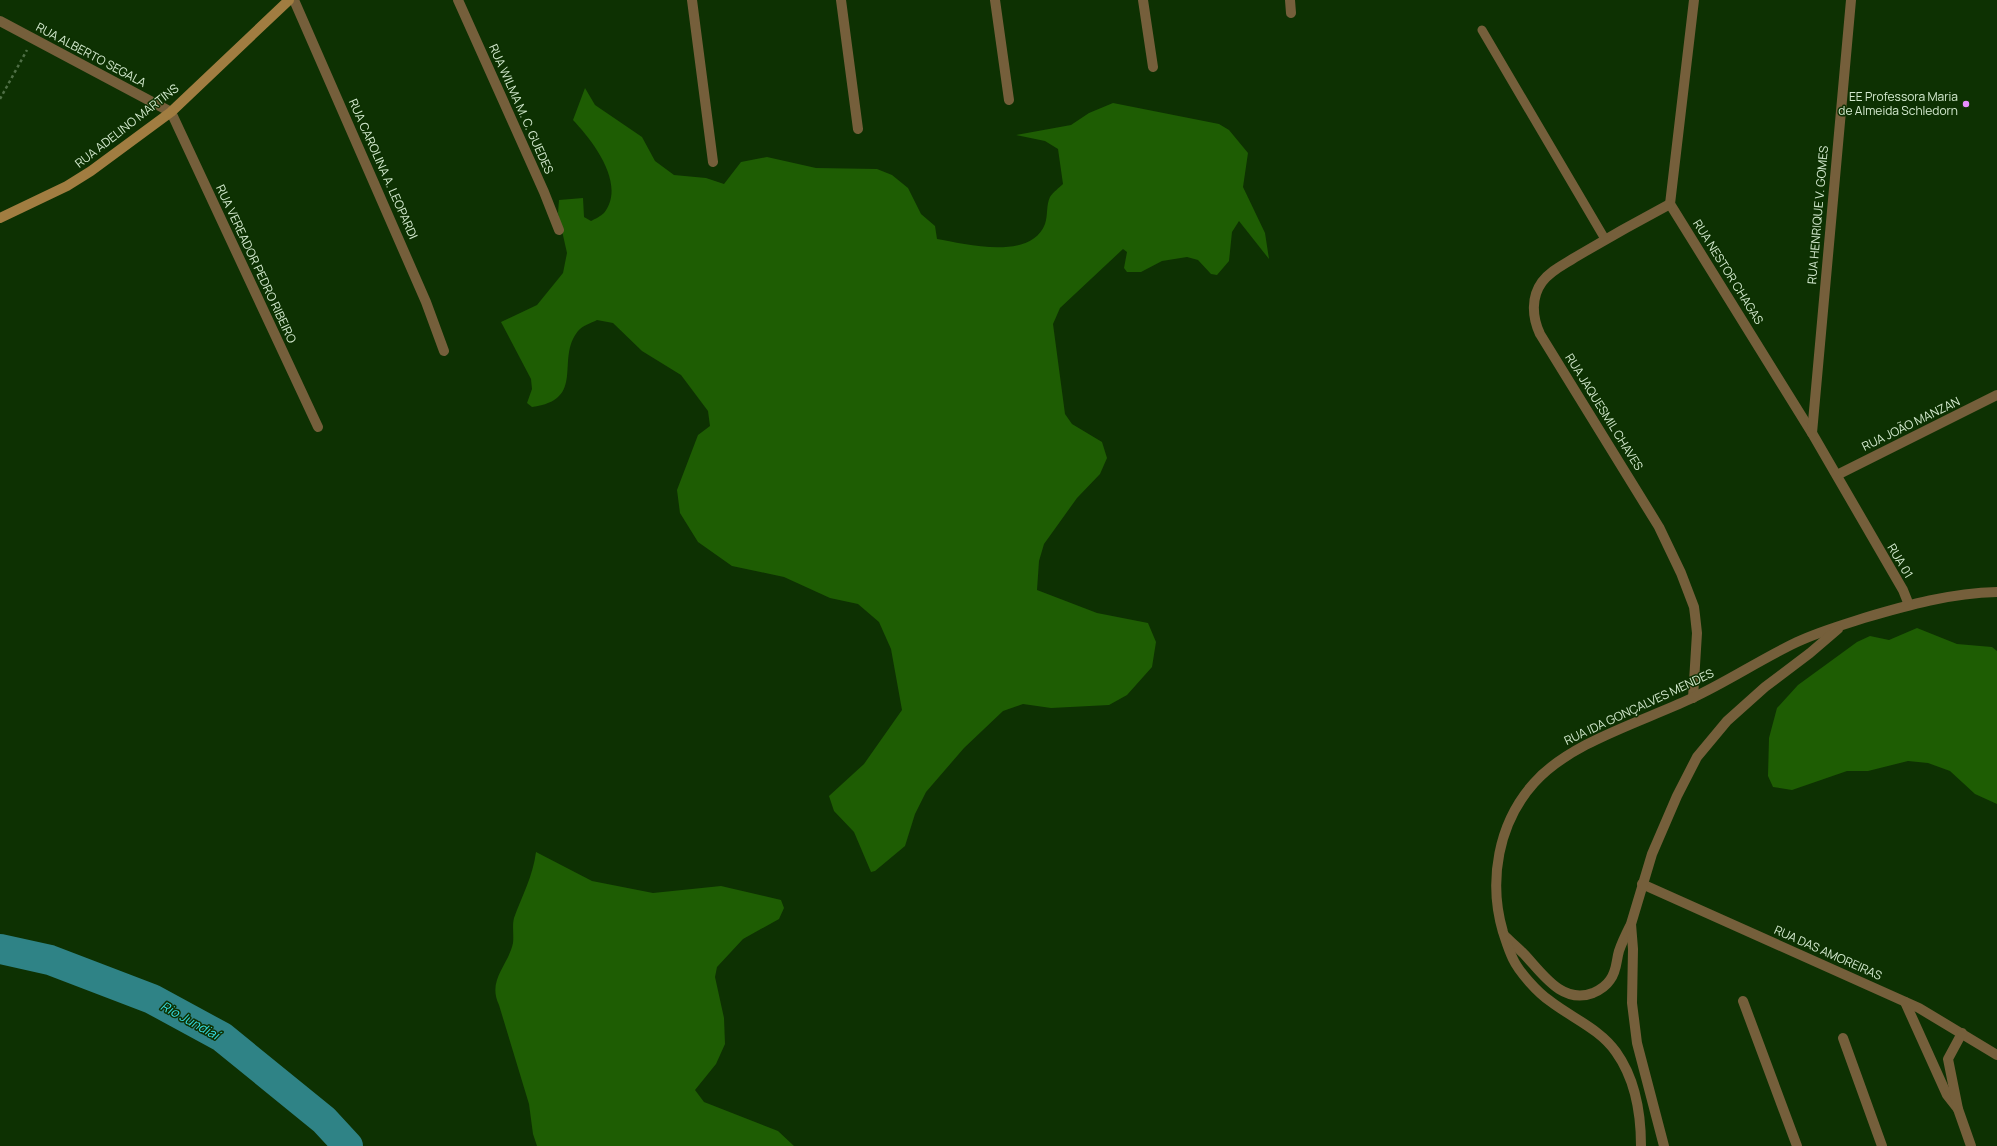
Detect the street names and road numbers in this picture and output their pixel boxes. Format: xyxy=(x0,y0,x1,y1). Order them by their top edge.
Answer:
street label: RUA ALBERTO SEGALA xyxy=(33,18,150,91)
street label: RUA WILMA M. C. GUEDES xyxy=(485,41,558,176)
street label: RUA ADELINO MARTINS xyxy=(71,80,182,171)
street label: RUA CAROLINA A. LEOPARDI xyxy=(345,96,422,242)
street label: RUA HENRIQUE V. GOMES xyxy=(1803,145,1832,285)
street label: RUA VEREADOR PEDRO RIBEIRO xyxy=(212,182,301,346)
street label: RUA NESTOR CHAGAS xyxy=(1689,216,1768,327)
street label: RUA JAQUESMIL CHAVES xyxy=(1561,350,1647,473)
street label: RUA JOÃO MANZAN xyxy=(1859,392,1963,455)
street label: RUA 01 xyxy=(1883,540,1917,581)
street label: RUA IDA GONÇALVES MENDES xyxy=(1561,664,1716,749)
street label: RUA DAS AMOREIRAS xyxy=(1772,921,1885,984)

